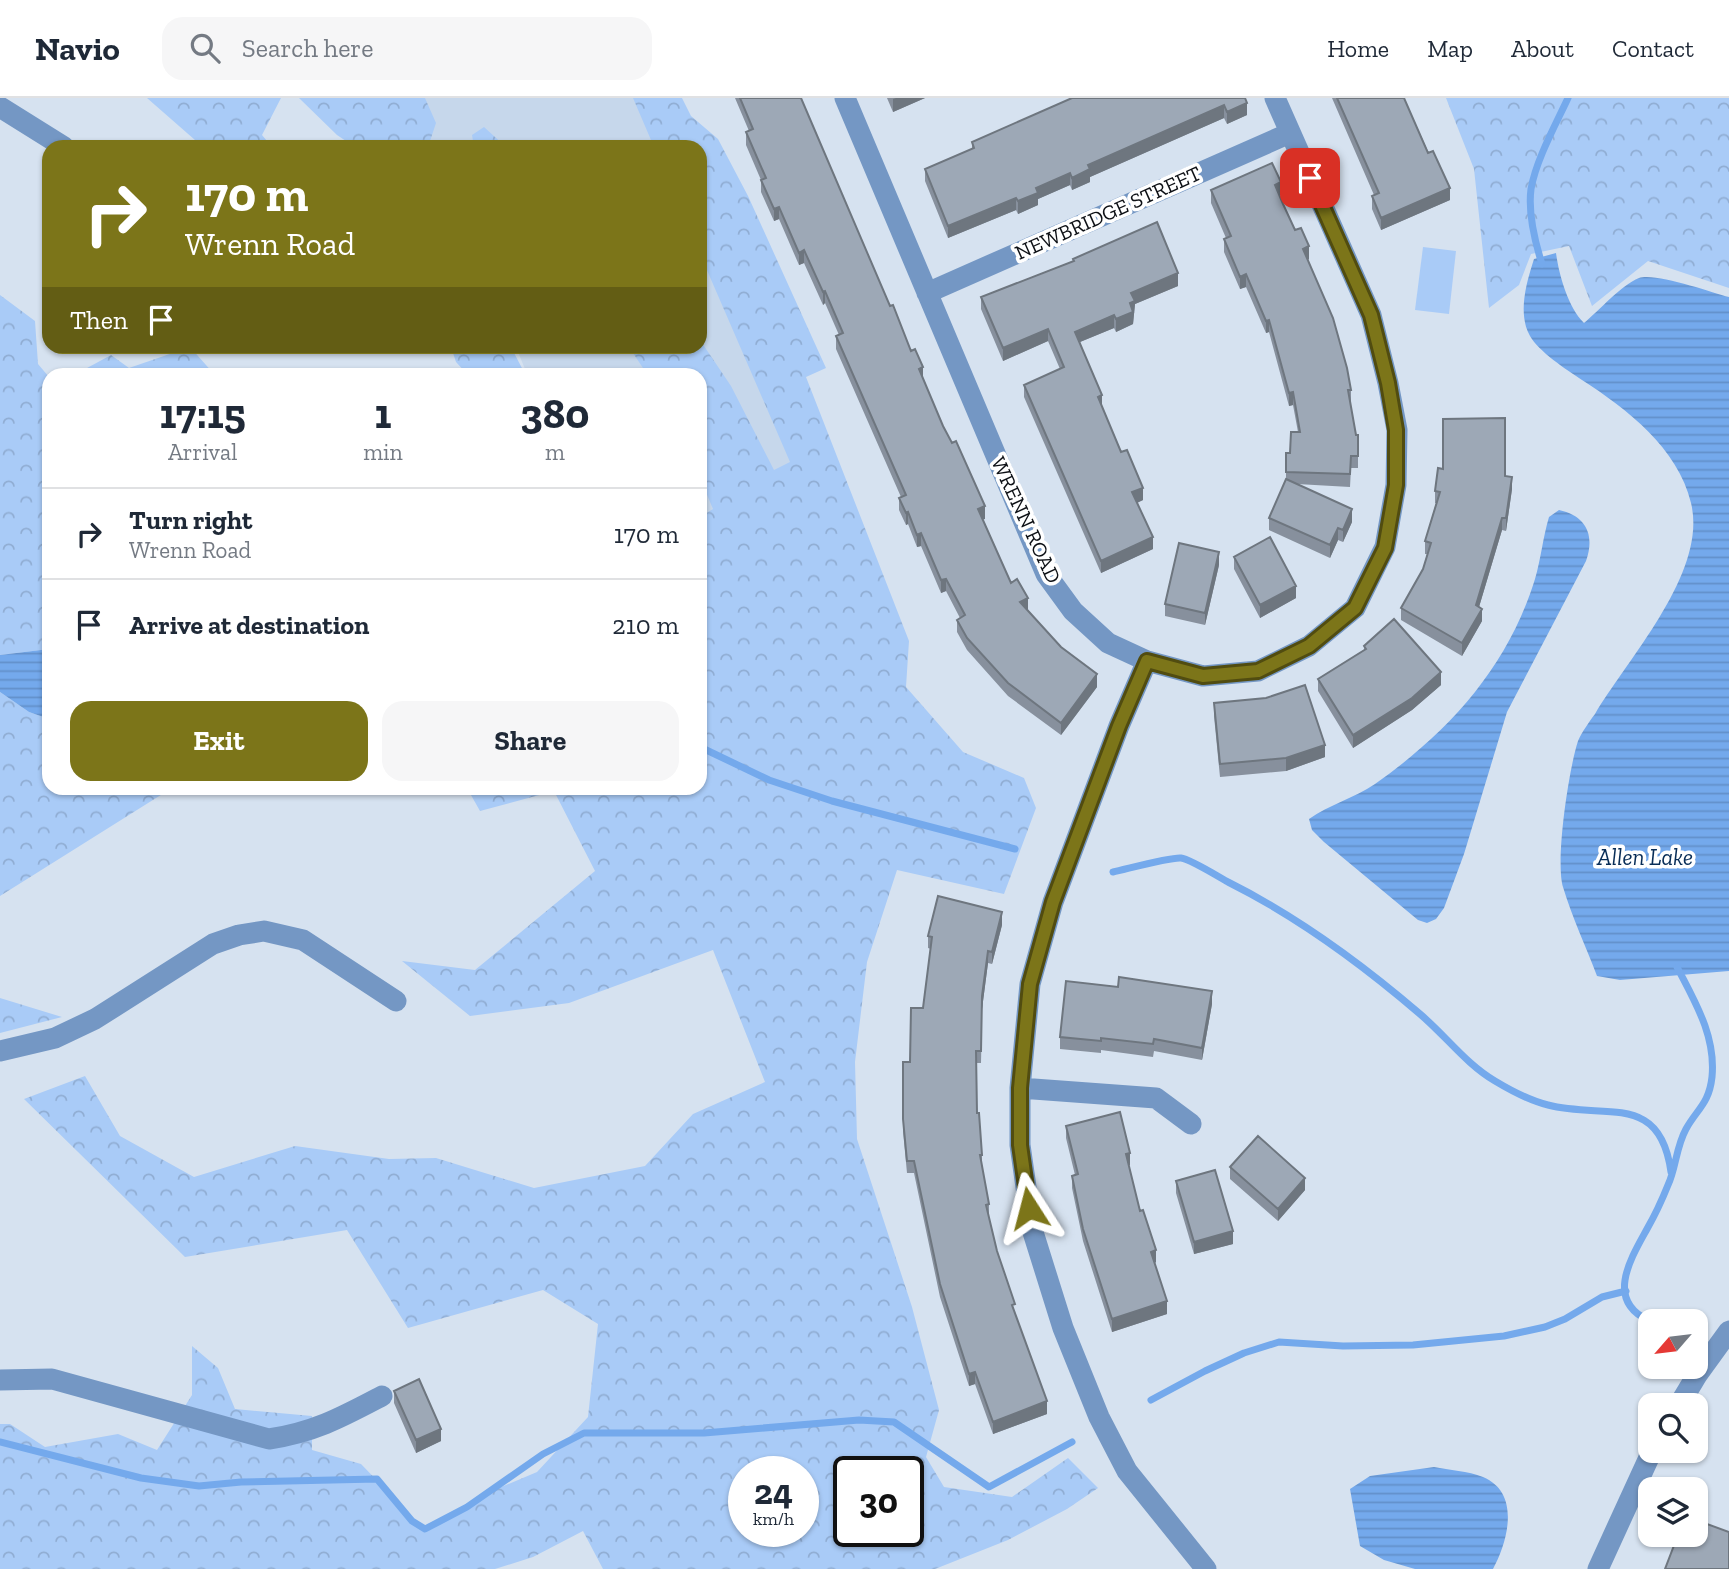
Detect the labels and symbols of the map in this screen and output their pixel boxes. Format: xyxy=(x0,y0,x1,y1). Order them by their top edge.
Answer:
pin xyxy=(1280,148,1340,208)
street label: NEWBRIDGE STREET xyxy=(1011,160,1205,265)
street label: WRENN ROAD xyxy=(986,453,1067,587)
water label: Allen Lake xyxy=(1596,843,1693,871)
position arrow xyxy=(992,1171,1066,1245)
north arrow xyxy=(1638,1309,1708,1379)
speed limit sign: 30 xyxy=(833,1456,924,1547)

